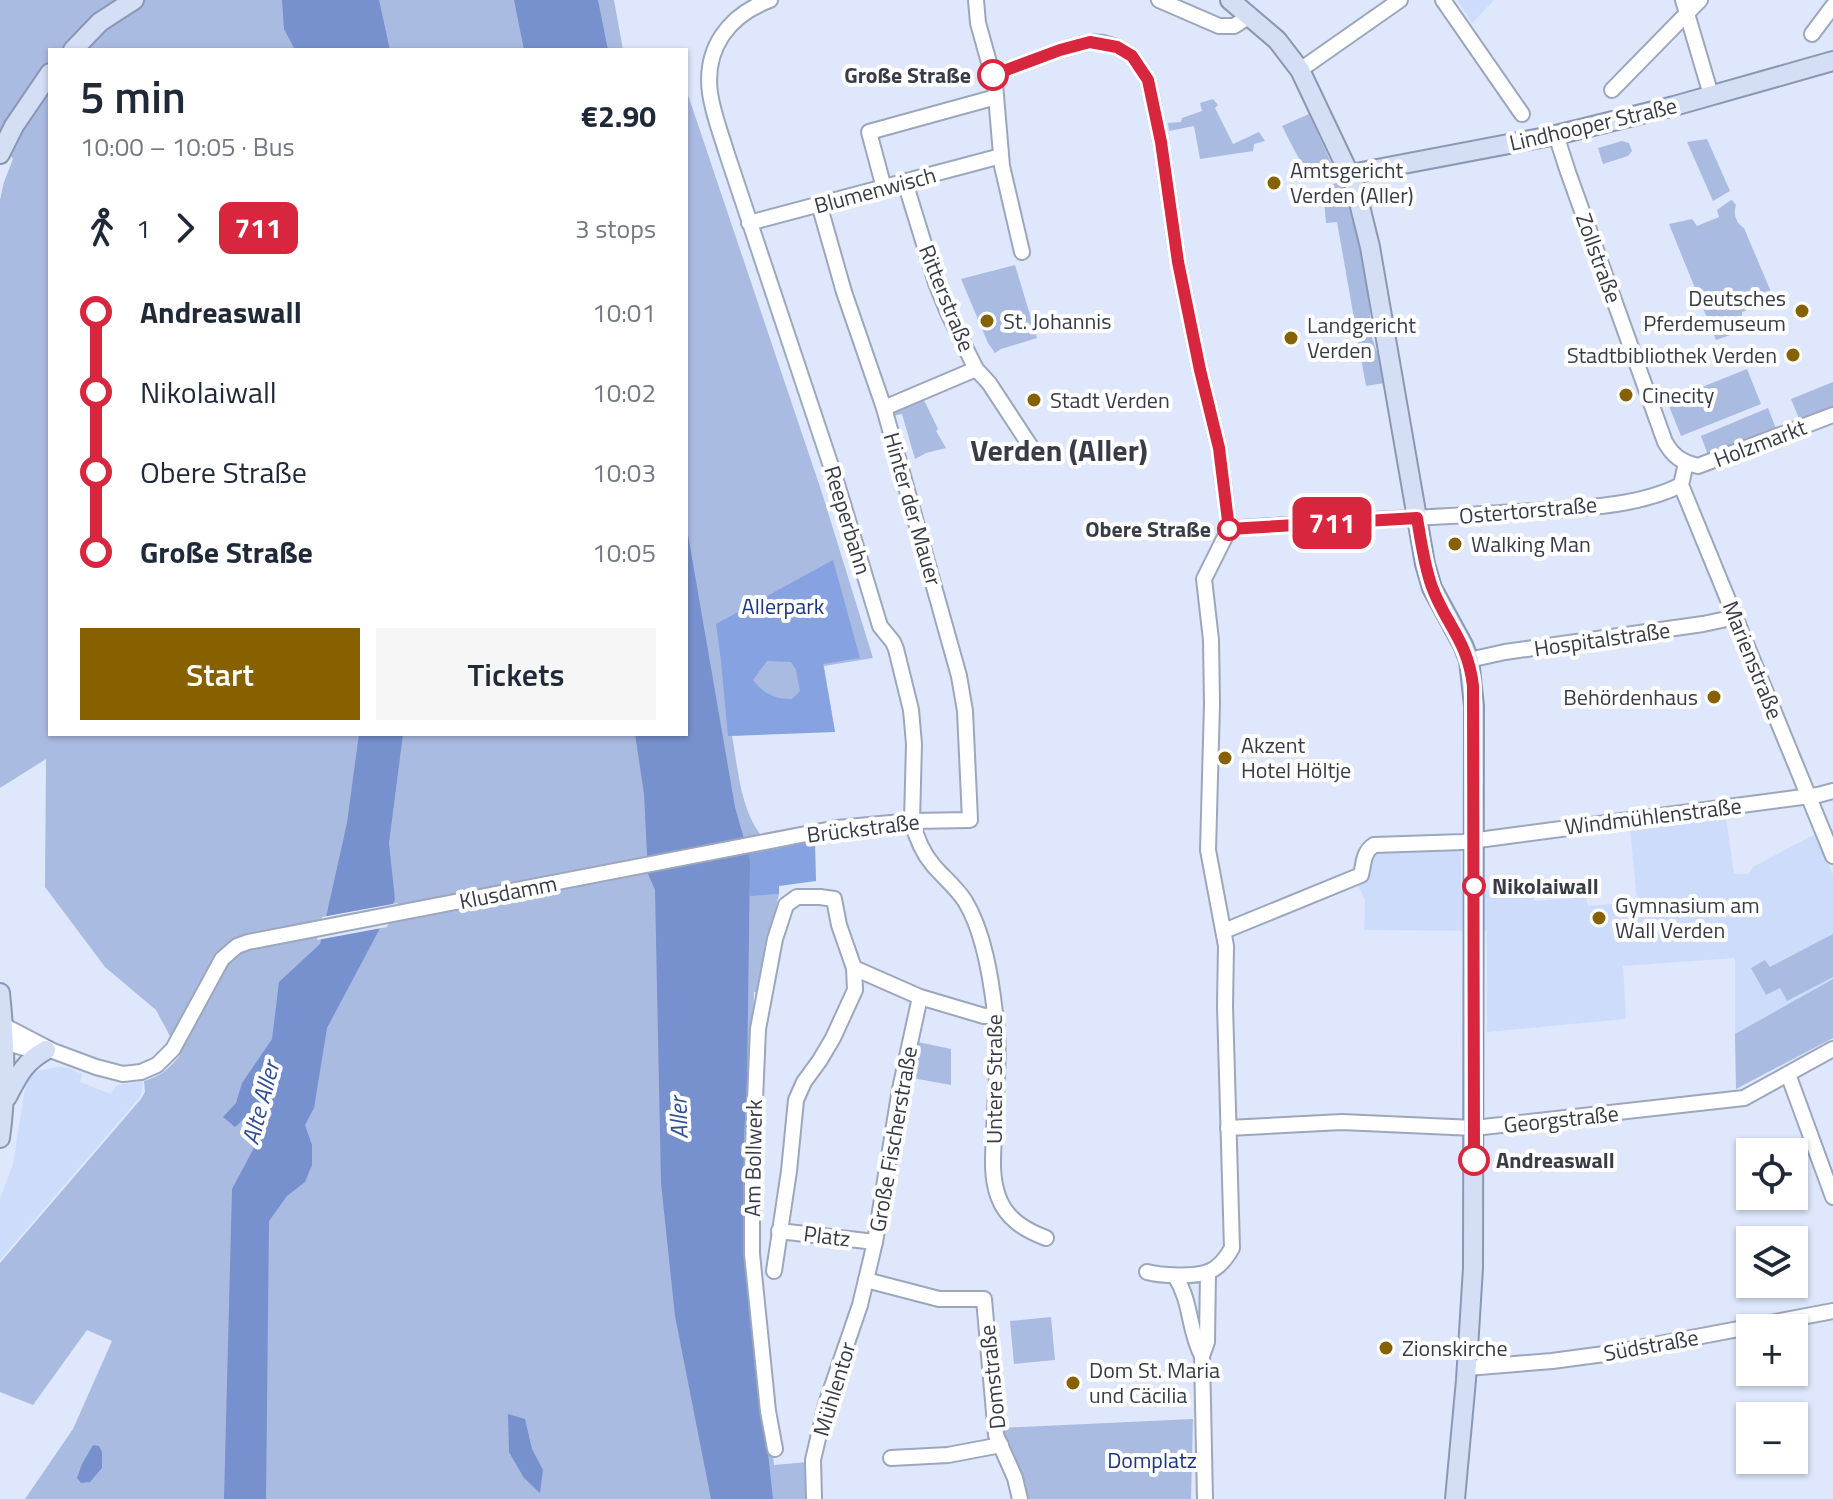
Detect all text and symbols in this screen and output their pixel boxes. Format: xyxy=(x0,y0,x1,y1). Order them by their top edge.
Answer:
place label: Große Straße xyxy=(844,58,971,92)
marker: Große Straße xyxy=(978,60,1008,90)
text: 5 min xyxy=(80,63,186,130)
street label: Lindhooper Straße xyxy=(1506,88,1680,160)
text: €2.90 xyxy=(581,93,656,139)
text: 10:00 – 10:05 · Bus xyxy=(80,127,295,166)
place label: Amtsgericht Verden (Aller) xyxy=(1290,153,1413,212)
street label: Blumenwisch xyxy=(810,157,940,223)
marker: Amtsgericht Verden (Aller) xyxy=(1265,174,1283,192)
icon: walk xyxy=(80,206,124,250)
icon: forward xyxy=(163,206,207,250)
text: 711 xyxy=(235,206,282,249)
street label: Zollstraße xyxy=(1567,208,1631,308)
text: 1 xyxy=(136,209,151,248)
text: 3 stops xyxy=(575,209,656,248)
street label: Ritterstraße xyxy=(910,239,984,357)
place label: Deutsches Pferdemuseum xyxy=(1643,281,1786,340)
text: Andreaswall xyxy=(140,289,302,335)
text: 10:01 xyxy=(592,293,656,332)
marker: Deutsches Pferdemuseum xyxy=(1793,302,1811,320)
place label: St. Johannis xyxy=(1003,304,1111,338)
place label: Landgericht Verden xyxy=(1307,308,1416,367)
marker: St. Johannis xyxy=(978,312,996,330)
marker: Landgericht Verden xyxy=(1282,329,1300,347)
place label: Stadtbibliothek Verden xyxy=(1567,338,1777,372)
marker: Stadtbibliothek Verden xyxy=(1784,346,1802,364)
text: Nikolaiwall xyxy=(140,369,277,415)
text: 10:02 xyxy=(592,373,656,412)
place label: Cinecity xyxy=(1642,378,1715,412)
place label: Stadt Verden xyxy=(1050,383,1170,417)
marker: Cinecity xyxy=(1617,386,1635,404)
marker: Stadt Verden xyxy=(1025,391,1043,409)
street label: Holzmarkt xyxy=(1709,410,1812,476)
district label: Verden (Aller) xyxy=(970,427,1148,473)
street label: Hinter der Mauer xyxy=(875,428,951,590)
text: Obere Straße xyxy=(140,449,307,495)
text: 10:03 xyxy=(592,453,656,492)
street label: Reeperbahn xyxy=(815,461,881,579)
street label: Ostertorstraße xyxy=(1458,487,1598,533)
line badge: 711 xyxy=(1286,497,1378,549)
text: 711 xyxy=(1308,501,1356,544)
place label: Obere Straße xyxy=(1085,512,1211,546)
marker: Obere Straße xyxy=(1218,518,1240,540)
place label: Walking Man xyxy=(1471,527,1591,561)
text: Große Straße xyxy=(140,529,313,575)
text: 10:05 xyxy=(592,533,656,572)
marker: Walking Man xyxy=(1446,535,1464,553)
park label: Allerpark xyxy=(742,589,825,623)
street label: Marienstraße xyxy=(1714,596,1792,724)
street label: Hospitalstraße xyxy=(1532,613,1672,665)
button: Start xyxy=(80,628,360,720)
button: Tickets xyxy=(376,628,656,720)
place label: Behördenhaus xyxy=(1563,680,1698,714)
marker: Behördenhaus xyxy=(1705,688,1723,706)
place label: Akzent Hotel Höltje xyxy=(1241,728,1351,787)
marker: Akzent Hotel Höltje xyxy=(1216,749,1234,767)
street label: Windmühlenstraße xyxy=(1563,788,1743,844)
street label: Brückstraße xyxy=(805,804,921,852)
street label: Klusdamm xyxy=(456,866,560,918)
place label: Nikolaiwall xyxy=(1492,869,1599,903)
marker: Nikolaiwall xyxy=(1463,875,1485,897)
place label: Gymnasium am Wall Verden xyxy=(1615,888,1760,947)
marker: Gymnasium am Wall Verden xyxy=(1590,909,1608,927)
street label: Untere Straße xyxy=(977,1014,1011,1144)
street label: Große Fischerstraße xyxy=(860,1043,926,1235)
water label: Alte Aller xyxy=(232,1054,289,1148)
water label: Aller xyxy=(659,1093,697,1140)
street label: Georgstraße xyxy=(1502,1096,1620,1142)
street label: Am Bollwerk xyxy=(735,1098,771,1217)
map controls xyxy=(1736,1138,1808,1474)
button: locate xyxy=(1736,1138,1808,1210)
place label: Andreaswall xyxy=(1496,1143,1615,1177)
marker: Andreaswall xyxy=(1459,1145,1489,1175)
street label: Platz xyxy=(802,1216,852,1256)
button: layers xyxy=(1736,1226,1808,1298)
button: + xyxy=(1736,1314,1808,1386)
street label: Südstraße xyxy=(1601,1320,1701,1370)
street label: Domstraße xyxy=(970,1323,1014,1431)
place label: Zionskirche xyxy=(1402,1331,1508,1365)
street label: Mühlentor xyxy=(804,1337,865,1440)
marker: Zionskirche xyxy=(1377,1339,1395,1357)
place label: Dom St. Maria und Cäcilia xyxy=(1089,1353,1220,1412)
marker: Dom St. Maria und Cäcilia xyxy=(1064,1374,1082,1392)
button: − xyxy=(1736,1402,1808,1474)
park label: Domplatz xyxy=(1107,1443,1197,1477)

